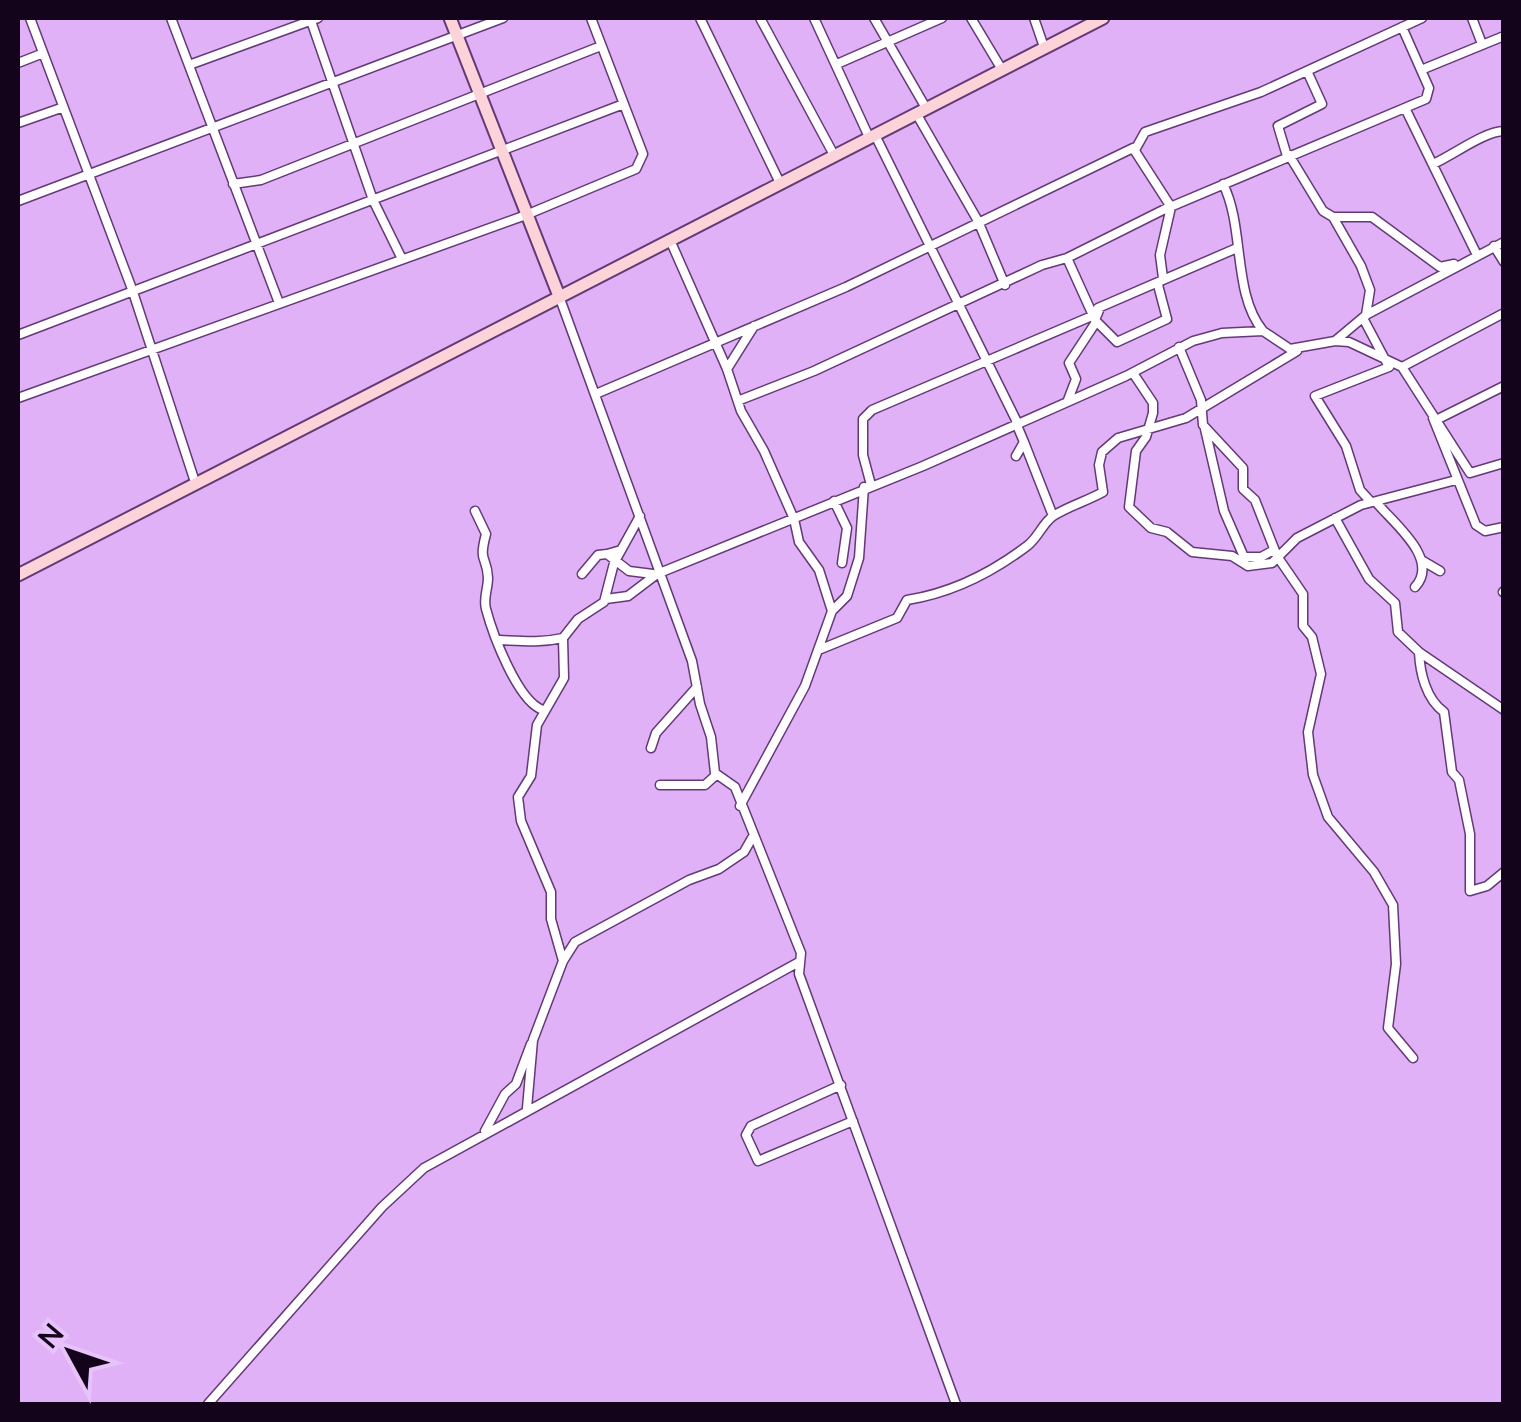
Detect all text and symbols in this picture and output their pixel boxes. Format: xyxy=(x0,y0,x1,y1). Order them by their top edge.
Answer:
north arrow xyxy=(20,1302,120,1402)
text: N xyxy=(30,1316,70,1354)

